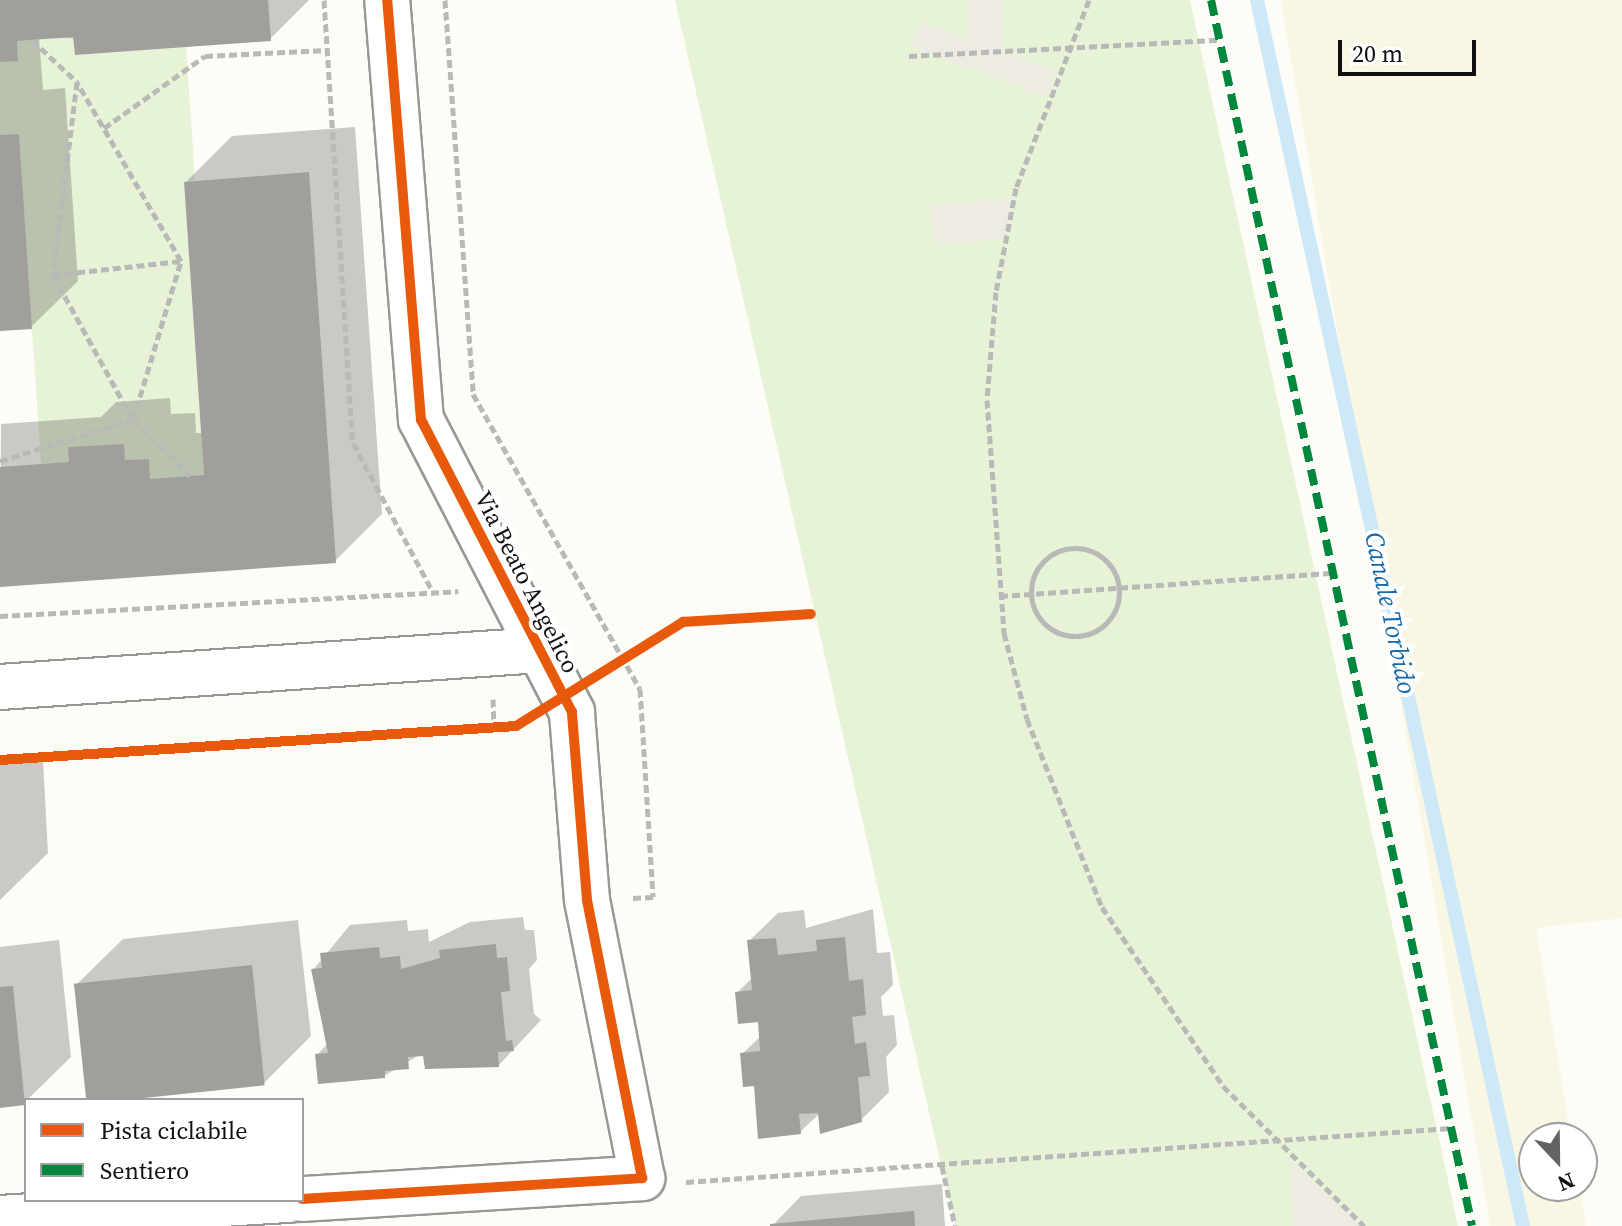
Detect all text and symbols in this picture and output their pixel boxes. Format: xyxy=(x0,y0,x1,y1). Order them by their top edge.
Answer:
scale bar xyxy=(1342,24,1480,74)
text: 20 m xyxy=(1352,37,1403,70)
street label: Via Beato Angelico xyxy=(469,486,585,678)
water label: Canale Torbido xyxy=(1358,529,1422,697)
legend xyxy=(24,1098,304,1202)
text: Pista ciclabile xyxy=(100,1114,247,1147)
north arrow xyxy=(1518,1122,1598,1202)
text: Sentiero xyxy=(100,1154,189,1187)
text: N xyxy=(1553,1165,1579,1199)

